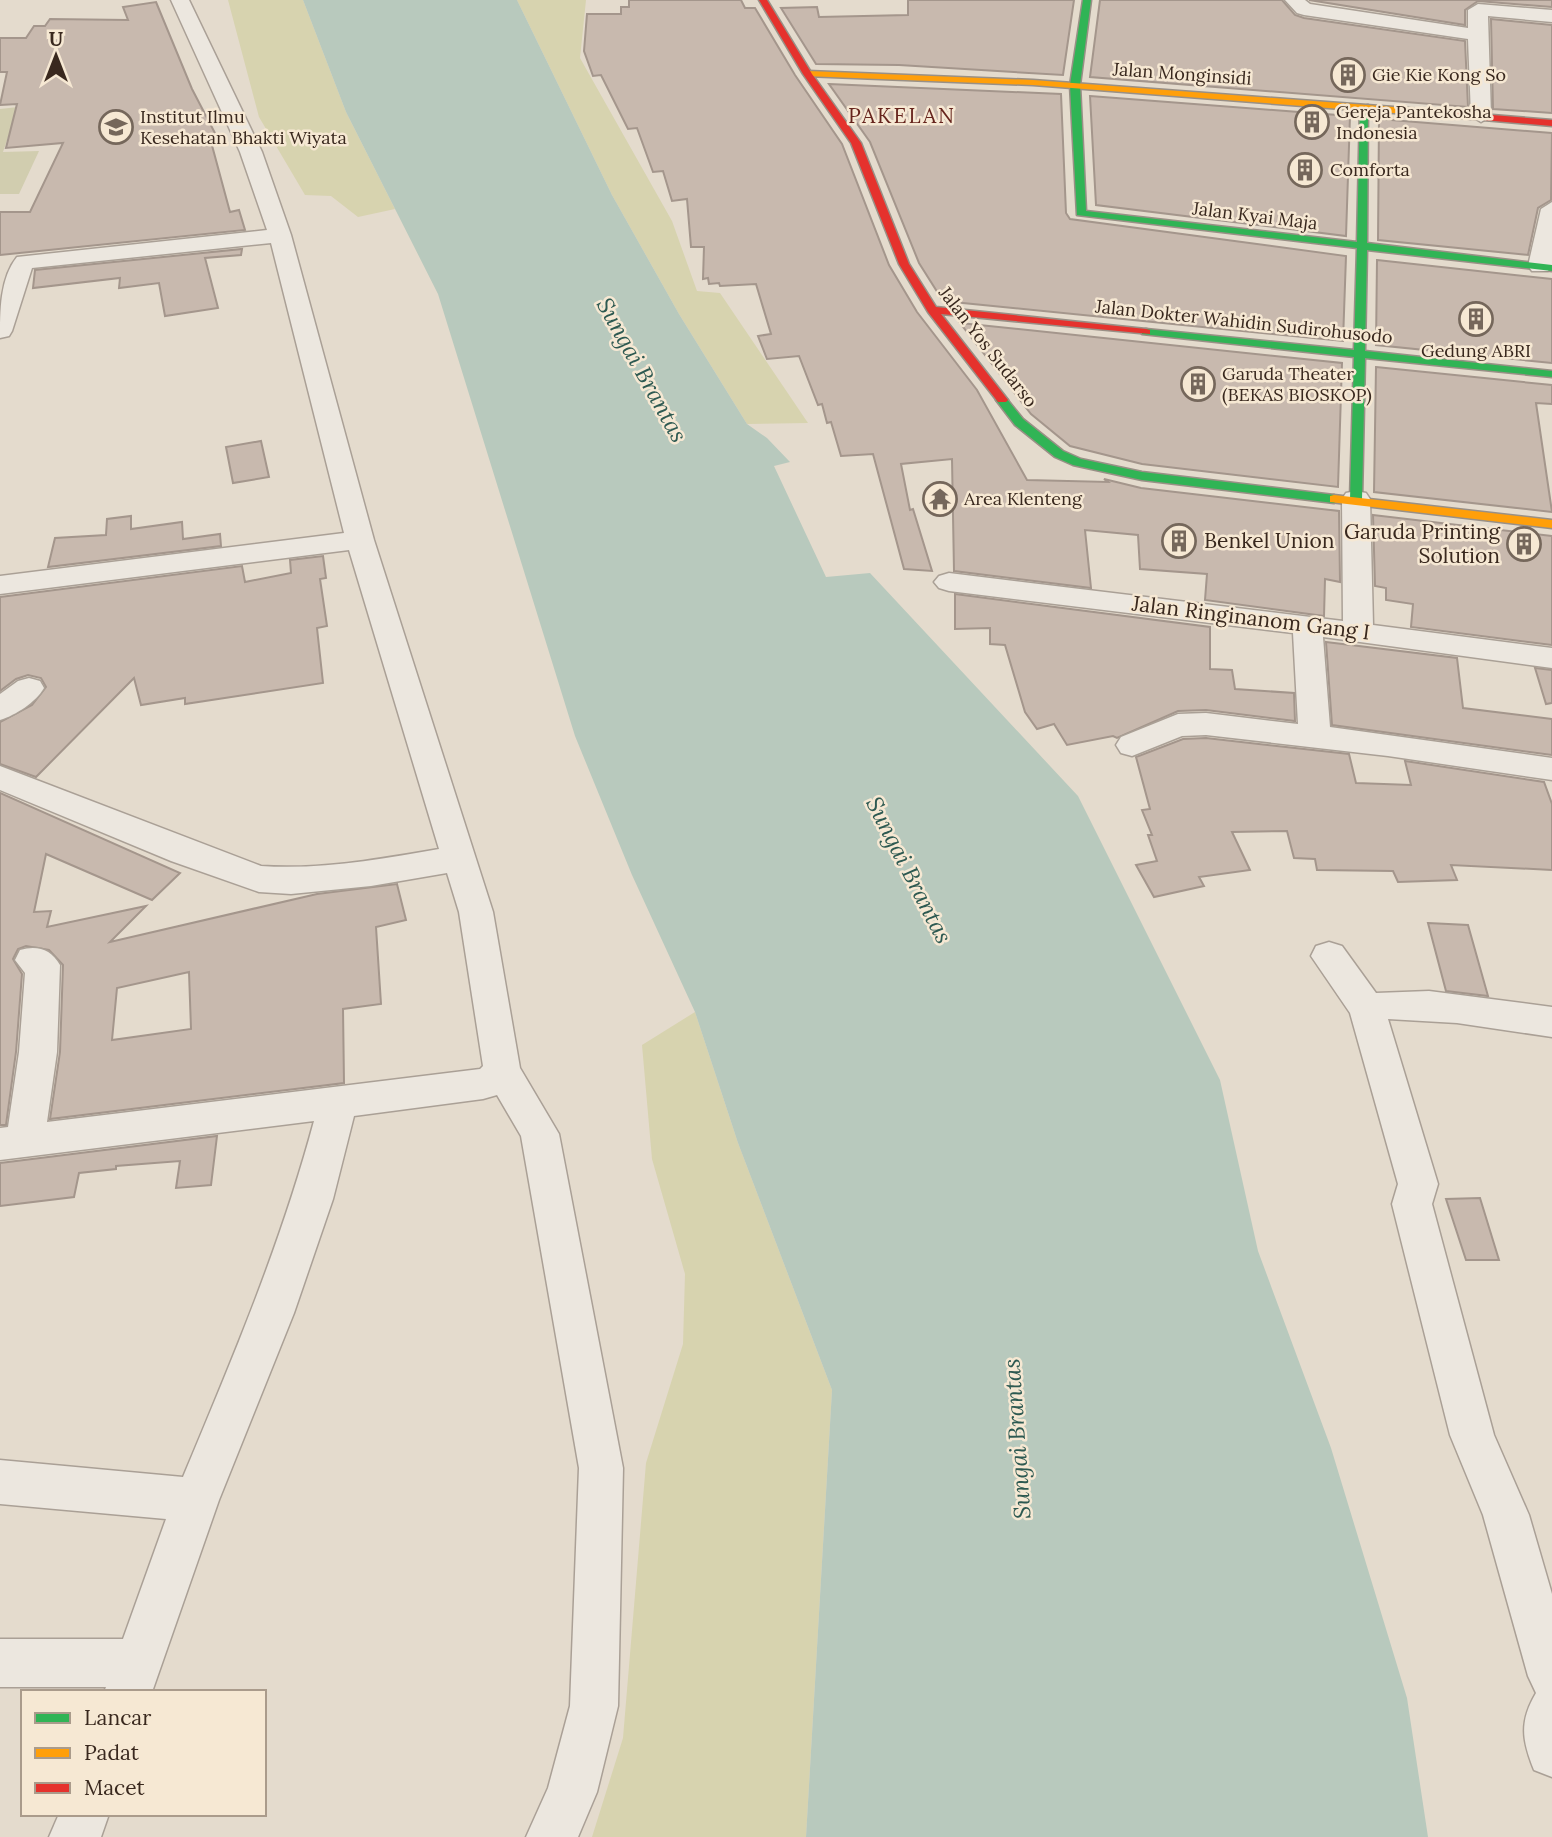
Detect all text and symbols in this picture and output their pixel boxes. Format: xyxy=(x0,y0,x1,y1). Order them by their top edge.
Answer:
north arrow xyxy=(21,21,91,91)
text: U xyxy=(49,27,63,51)
building icon: Gie Kie Kong So xyxy=(1329,56,1367,94)
street label: Jalan Monginsidi xyxy=(1111,57,1252,90)
place label: Gie Kie Kong So xyxy=(1372,63,1506,86)
place label: Gereja Pantekosha Indonesia xyxy=(1336,100,1492,144)
district label: PAKELAN xyxy=(848,102,956,129)
building icon: Gereja Pantekosha Indonesia xyxy=(1293,103,1331,141)
place label: Institut Ilmu Kesehatan Bhakti Wiyata xyxy=(140,105,347,149)
school or university icon: Institut Ilmu Kesehatan Bhakti Wiyata xyxy=(97,108,135,146)
building icon: Comforta xyxy=(1286,151,1324,189)
place label: Comforta xyxy=(1330,158,1410,181)
street label: Jalan Kyai Maja xyxy=(1190,196,1319,235)
street label: Jalan Yos Sudarso xyxy=(933,281,1043,412)
water label: Sungai Brantas xyxy=(591,292,694,447)
street label: Jalan Dokter Wahidin Sudirohusodo xyxy=(1093,294,1394,349)
building icon: Gedung ABRI xyxy=(1457,300,1495,338)
place label: Gedung ABRI xyxy=(1421,339,1531,362)
place label: Garuda Theater (BEKAS BIOSKOP) xyxy=(1222,362,1372,406)
building icon: Garuda Theater (BEKAS BIOSKOP) xyxy=(1179,365,1217,403)
temple icon: Area Klenteng xyxy=(921,480,959,518)
place label: Area Klenteng xyxy=(963,487,1083,510)
place label: Garuda Printing Solution xyxy=(1344,518,1500,569)
building icon: Benkel Union xyxy=(1160,522,1198,560)
building icon: Garuda Printing Solution xyxy=(1505,525,1543,563)
place label: Benkel Union xyxy=(1204,527,1335,554)
street label: Jalan Ringinanom Gang I xyxy=(1129,589,1372,646)
water label: Sungai Brantas xyxy=(860,792,959,948)
water label: Sungai Brantas xyxy=(996,1358,1037,1520)
legend xyxy=(21,1690,266,1816)
text: Lancar xyxy=(84,1704,151,1731)
text: Padat xyxy=(84,1739,140,1766)
text: Macet xyxy=(84,1774,145,1801)

